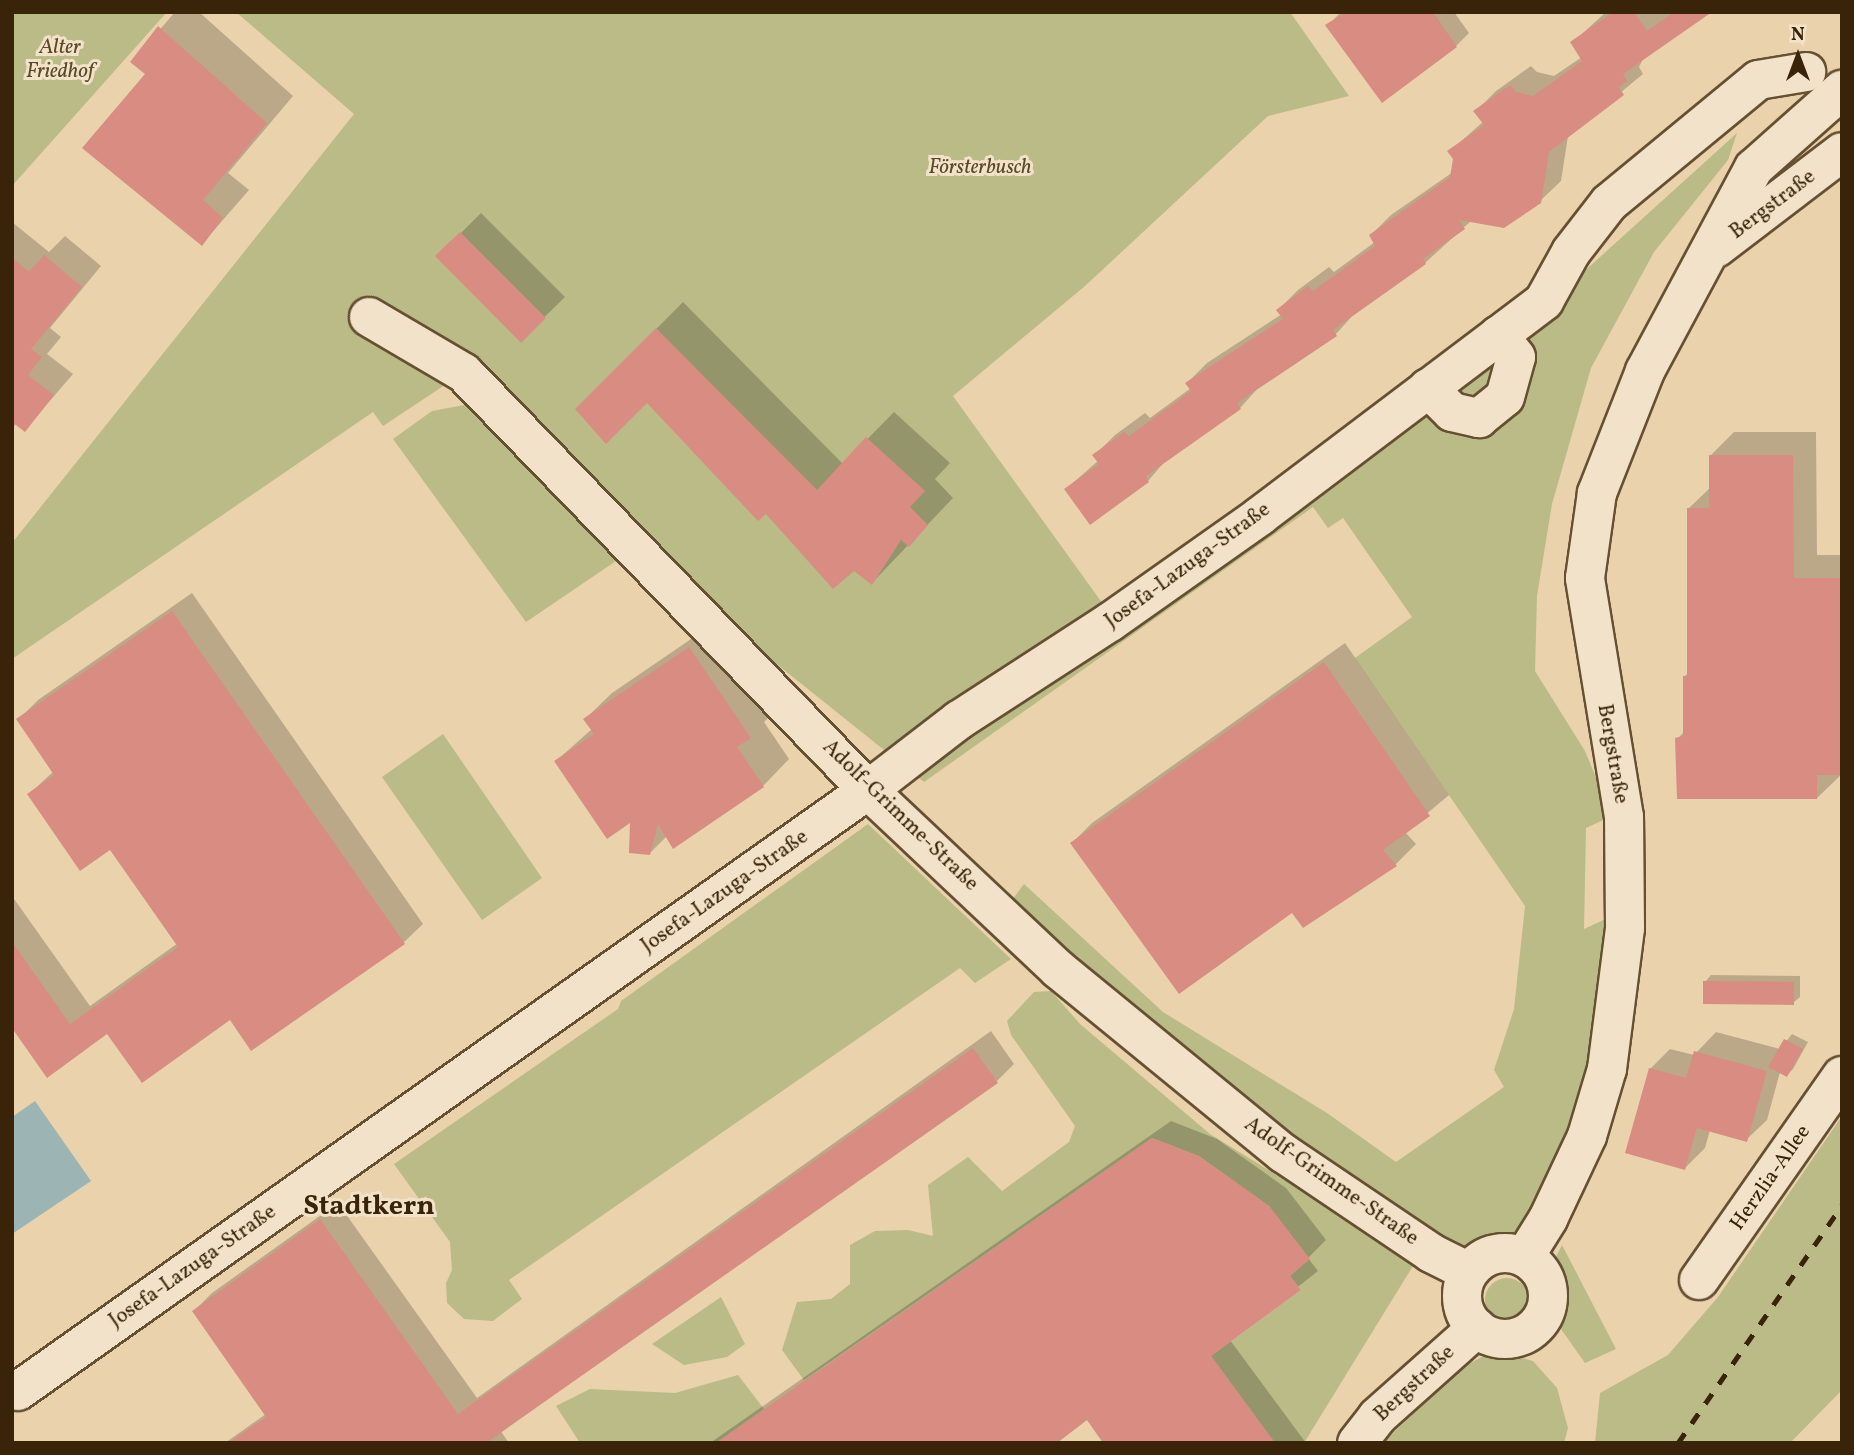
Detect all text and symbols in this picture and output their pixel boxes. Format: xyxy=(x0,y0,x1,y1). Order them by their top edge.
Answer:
north arrow xyxy=(1763,21,1833,91)
text: N xyxy=(1791,22,1805,48)
park label: Alter Friedhof xyxy=(26,35,94,85)
park label: Försterbusch xyxy=(928,155,1032,181)
street label: Bergstraße xyxy=(1725,165,1821,245)
street label: Josefa-Lazuga-Straße xyxy=(1100,498,1276,634)
street label: Bergstraße xyxy=(1591,702,1633,806)
street label: Adolf-Grimme-Straße xyxy=(817,735,983,897)
street label: Josefa-Lazuga-Straße xyxy=(637,825,813,959)
street label: Adolf-Grimme-Straße xyxy=(1239,1112,1423,1252)
street label: Herzlia-Allee xyxy=(1725,1120,1817,1236)
district label: Stadtkern xyxy=(303,1190,435,1224)
street label: Josefa-Lazuga-Straße xyxy=(105,1200,281,1334)
street label: Bergstraße xyxy=(1370,1340,1460,1428)

